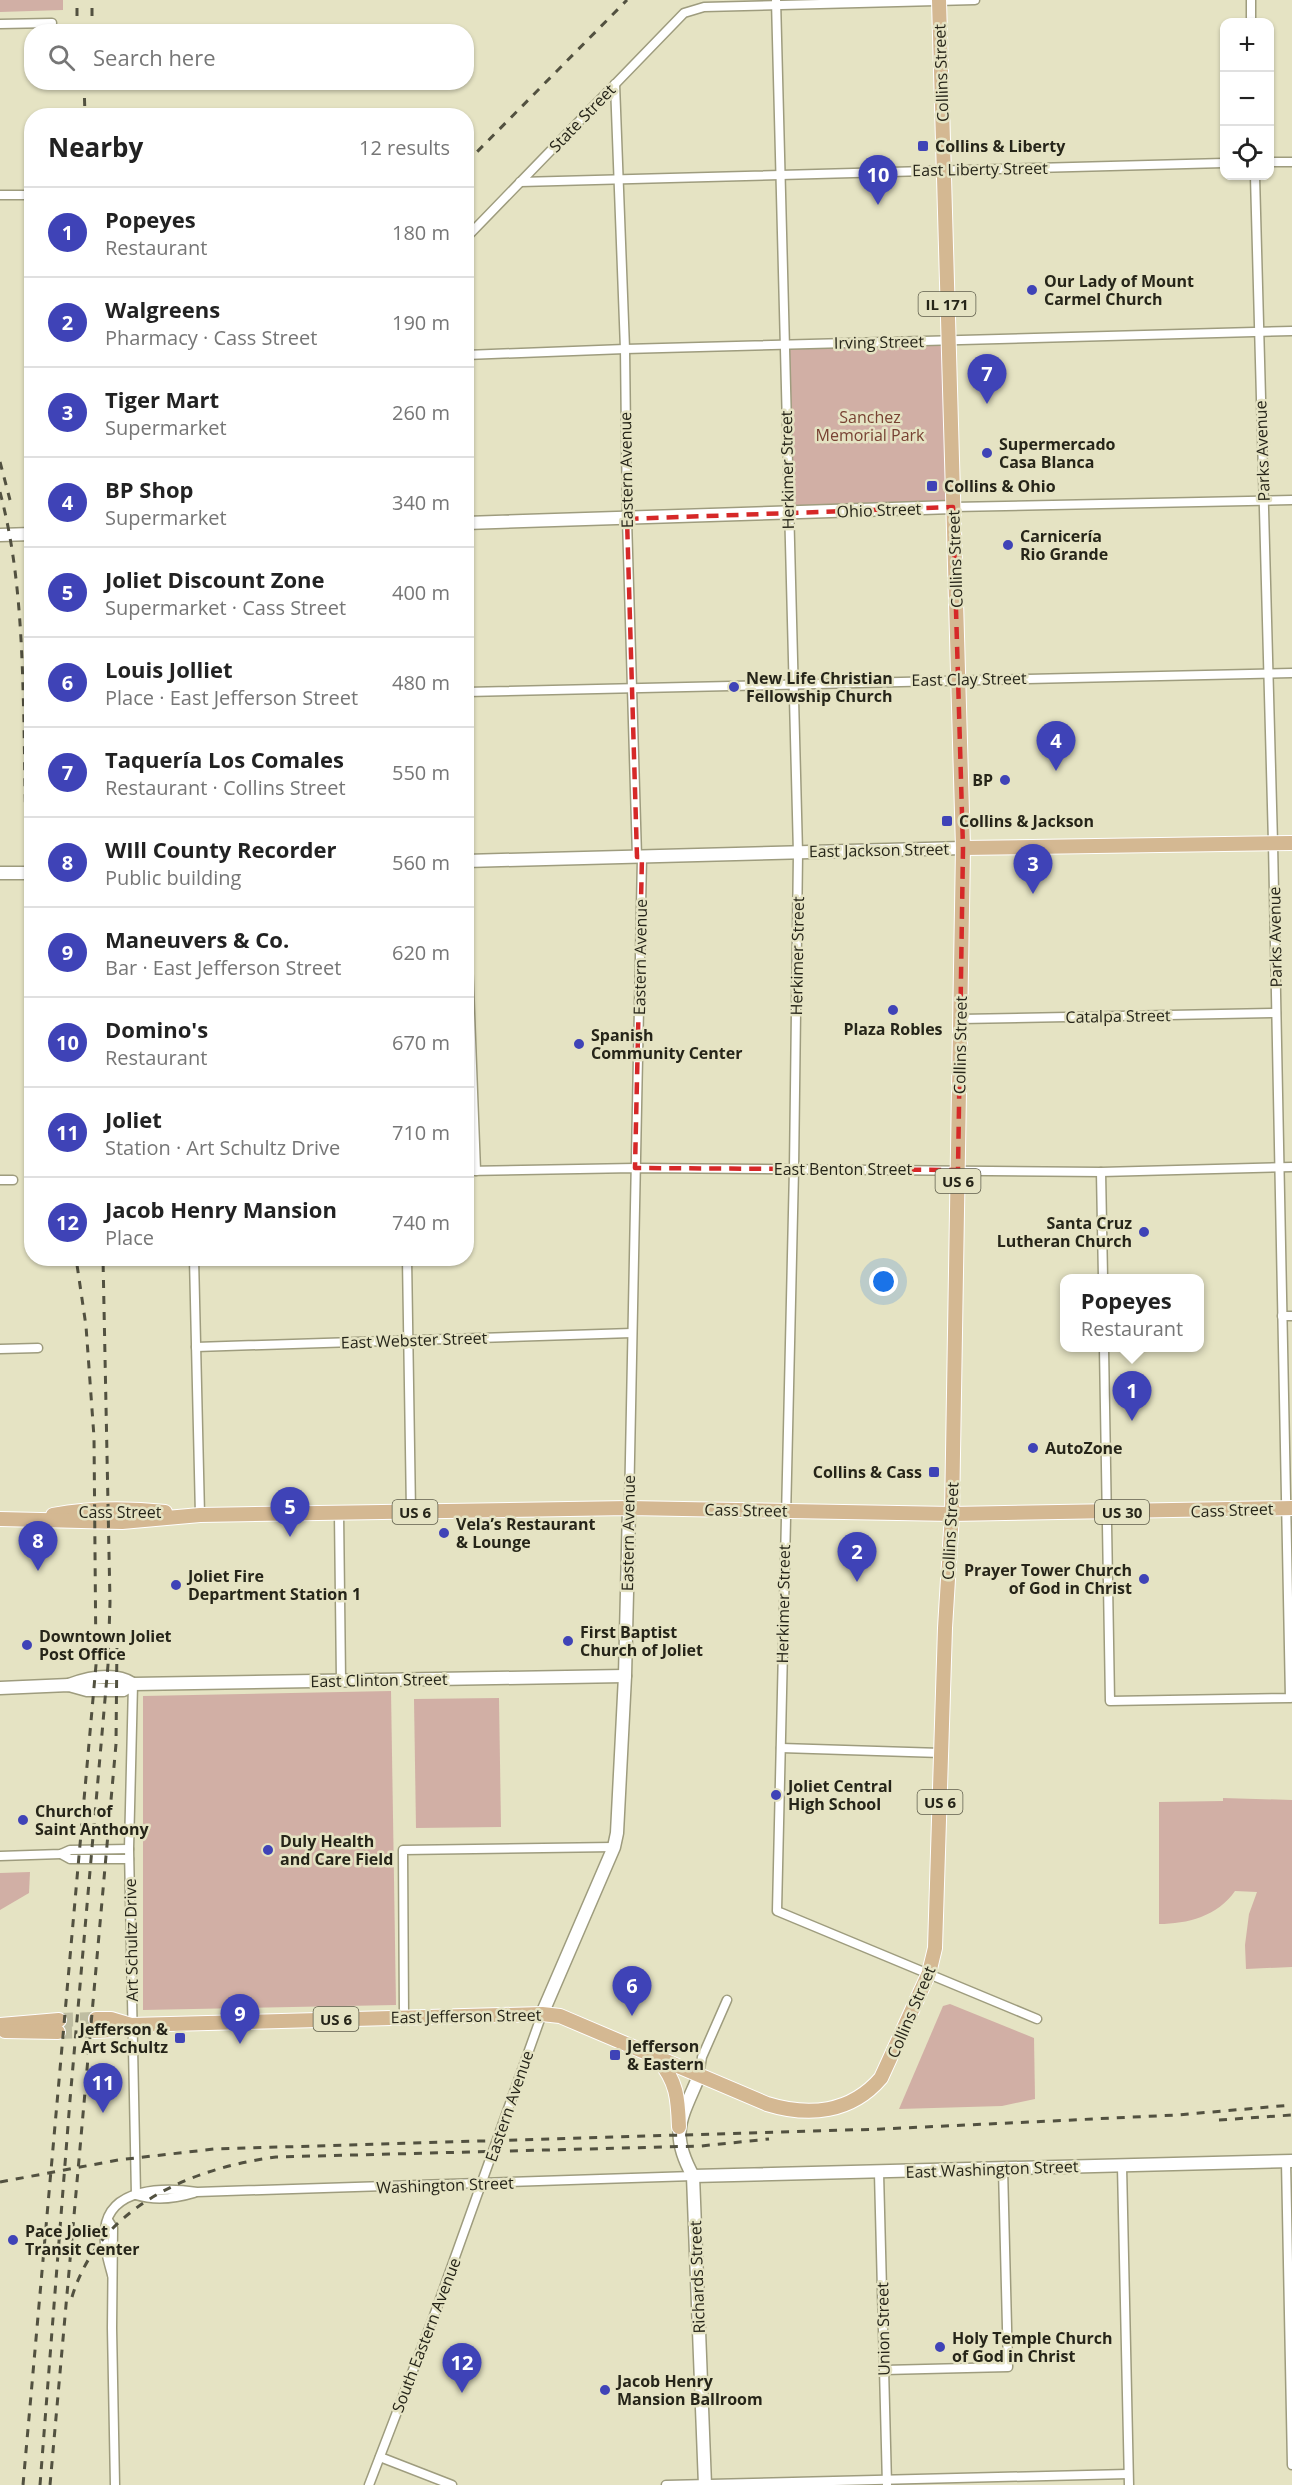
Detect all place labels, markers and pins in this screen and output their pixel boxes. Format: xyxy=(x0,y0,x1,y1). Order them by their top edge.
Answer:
place label: Collins & Liberty xyxy=(935,135,1066,157)
marker: Collins & Liberty xyxy=(916,139,930,153)
pin: 10 xyxy=(858,156,898,205)
place label: Our Lady of Mount Carmel Church xyxy=(1044,270,1194,310)
marker: Our Lady of Mount Carmel Church xyxy=(1025,283,1039,297)
pin: 7 xyxy=(968,354,1006,404)
place label: Supermercado Casa Blanca xyxy=(999,433,1116,473)
marker: Supermercado Casa Blanca xyxy=(980,446,994,460)
place label: Collins & Ohio xyxy=(944,475,1056,497)
marker: Collins & Ohio xyxy=(925,479,939,493)
place label: Carnicería Rio Grande xyxy=(1020,525,1108,565)
marker: Carnicería Rio Grande xyxy=(1001,538,1015,552)
place label: New Life Christian Fellowship Church xyxy=(746,667,893,707)
marker: New Life Christian Fellowship Church xyxy=(727,680,741,694)
pin: 4 xyxy=(1036,722,1076,771)
place label: BP xyxy=(972,769,993,791)
marker: BP xyxy=(998,773,1012,787)
place label: Collins & Jackson xyxy=(959,810,1094,832)
marker: Collins & Jackson xyxy=(940,814,954,828)
pin: 3 xyxy=(1014,844,1052,894)
marker: Plaza Robles xyxy=(886,1003,900,1017)
place label: Plaza Robles xyxy=(843,1018,943,1040)
place label: Spanish Community Center xyxy=(591,1024,742,1064)
marker: Spanish Community Center xyxy=(572,1037,586,1051)
place label: Santa Cruz Lutheran Church xyxy=(997,1212,1132,1252)
marker: Santa Cruz Lutheran Church xyxy=(1137,1225,1151,1239)
pin: 1 xyxy=(1112,1372,1152,1421)
place label: AutoZone xyxy=(1045,1437,1123,1459)
marker: AutoZone xyxy=(1026,1441,1040,1455)
place label: Collins & Cass xyxy=(813,1461,922,1483)
marker: Collins & Cass xyxy=(927,1465,941,1479)
pin: 5 xyxy=(270,1488,310,1537)
place label: Vela’s Restaurant & Lounge xyxy=(456,1513,596,1553)
pin: 8 xyxy=(18,1522,57,1571)
marker: Vela’s Restaurant & Lounge xyxy=(437,1526,451,1540)
pin: 2 xyxy=(838,1532,876,1582)
place label: Prayer Tower Church of God in Christ xyxy=(964,1559,1132,1599)
place label: Joliet Fire Department Station 1 xyxy=(186,1565,361,1605)
marker: Prayer Tower Church of God in Christ xyxy=(1137,1572,1151,1586)
marker: Joliet Fire Department Station 1 xyxy=(169,1578,183,1592)
place label: First Baptist Church of Joliet xyxy=(580,1621,703,1661)
place label: Downtown Joliet Post Office xyxy=(39,1625,172,1665)
marker: First Baptist Church of Joliet xyxy=(561,1634,575,1648)
marker: Downtown Joliet Post Office xyxy=(20,1638,34,1652)
place label: Joliet Central High School xyxy=(786,1775,892,1815)
marker: Joliet Central High School xyxy=(769,1788,783,1802)
place label: Church of Saint Anthony xyxy=(35,1800,149,1840)
marker: Church of Saint Anthony xyxy=(16,1813,30,1827)
place label: Duly Health and Care Field xyxy=(280,1830,393,1870)
marker: Duly Health and Care Field xyxy=(261,1843,275,1857)
pin: 6 xyxy=(612,1966,652,2016)
pin: 9 xyxy=(220,1994,260,2044)
place label: Jefferson & Art Schultz xyxy=(78,2018,168,2058)
marker: Jefferson & Art Schultz xyxy=(173,2031,187,2045)
place label: Jefferson & Eastern xyxy=(625,2035,704,2075)
marker: Jefferson & Eastern xyxy=(608,2048,622,2062)
pin: 11 xyxy=(84,2064,122,2113)
place label: Pace Joliet Transit Center xyxy=(25,2220,139,2260)
marker: Pace Joliet Transit Center xyxy=(6,2233,20,2247)
place label: Holy Temple Church of God in Christ xyxy=(952,2327,1113,2367)
marker: Holy Temple Church of God in Christ xyxy=(933,2340,947,2354)
pin: 12 xyxy=(442,2344,482,2393)
place label: Jacob Henry Mansion Ballroom xyxy=(615,2370,763,2410)
marker: Jacob Henry Mansion Ballroom xyxy=(598,2383,612,2397)

